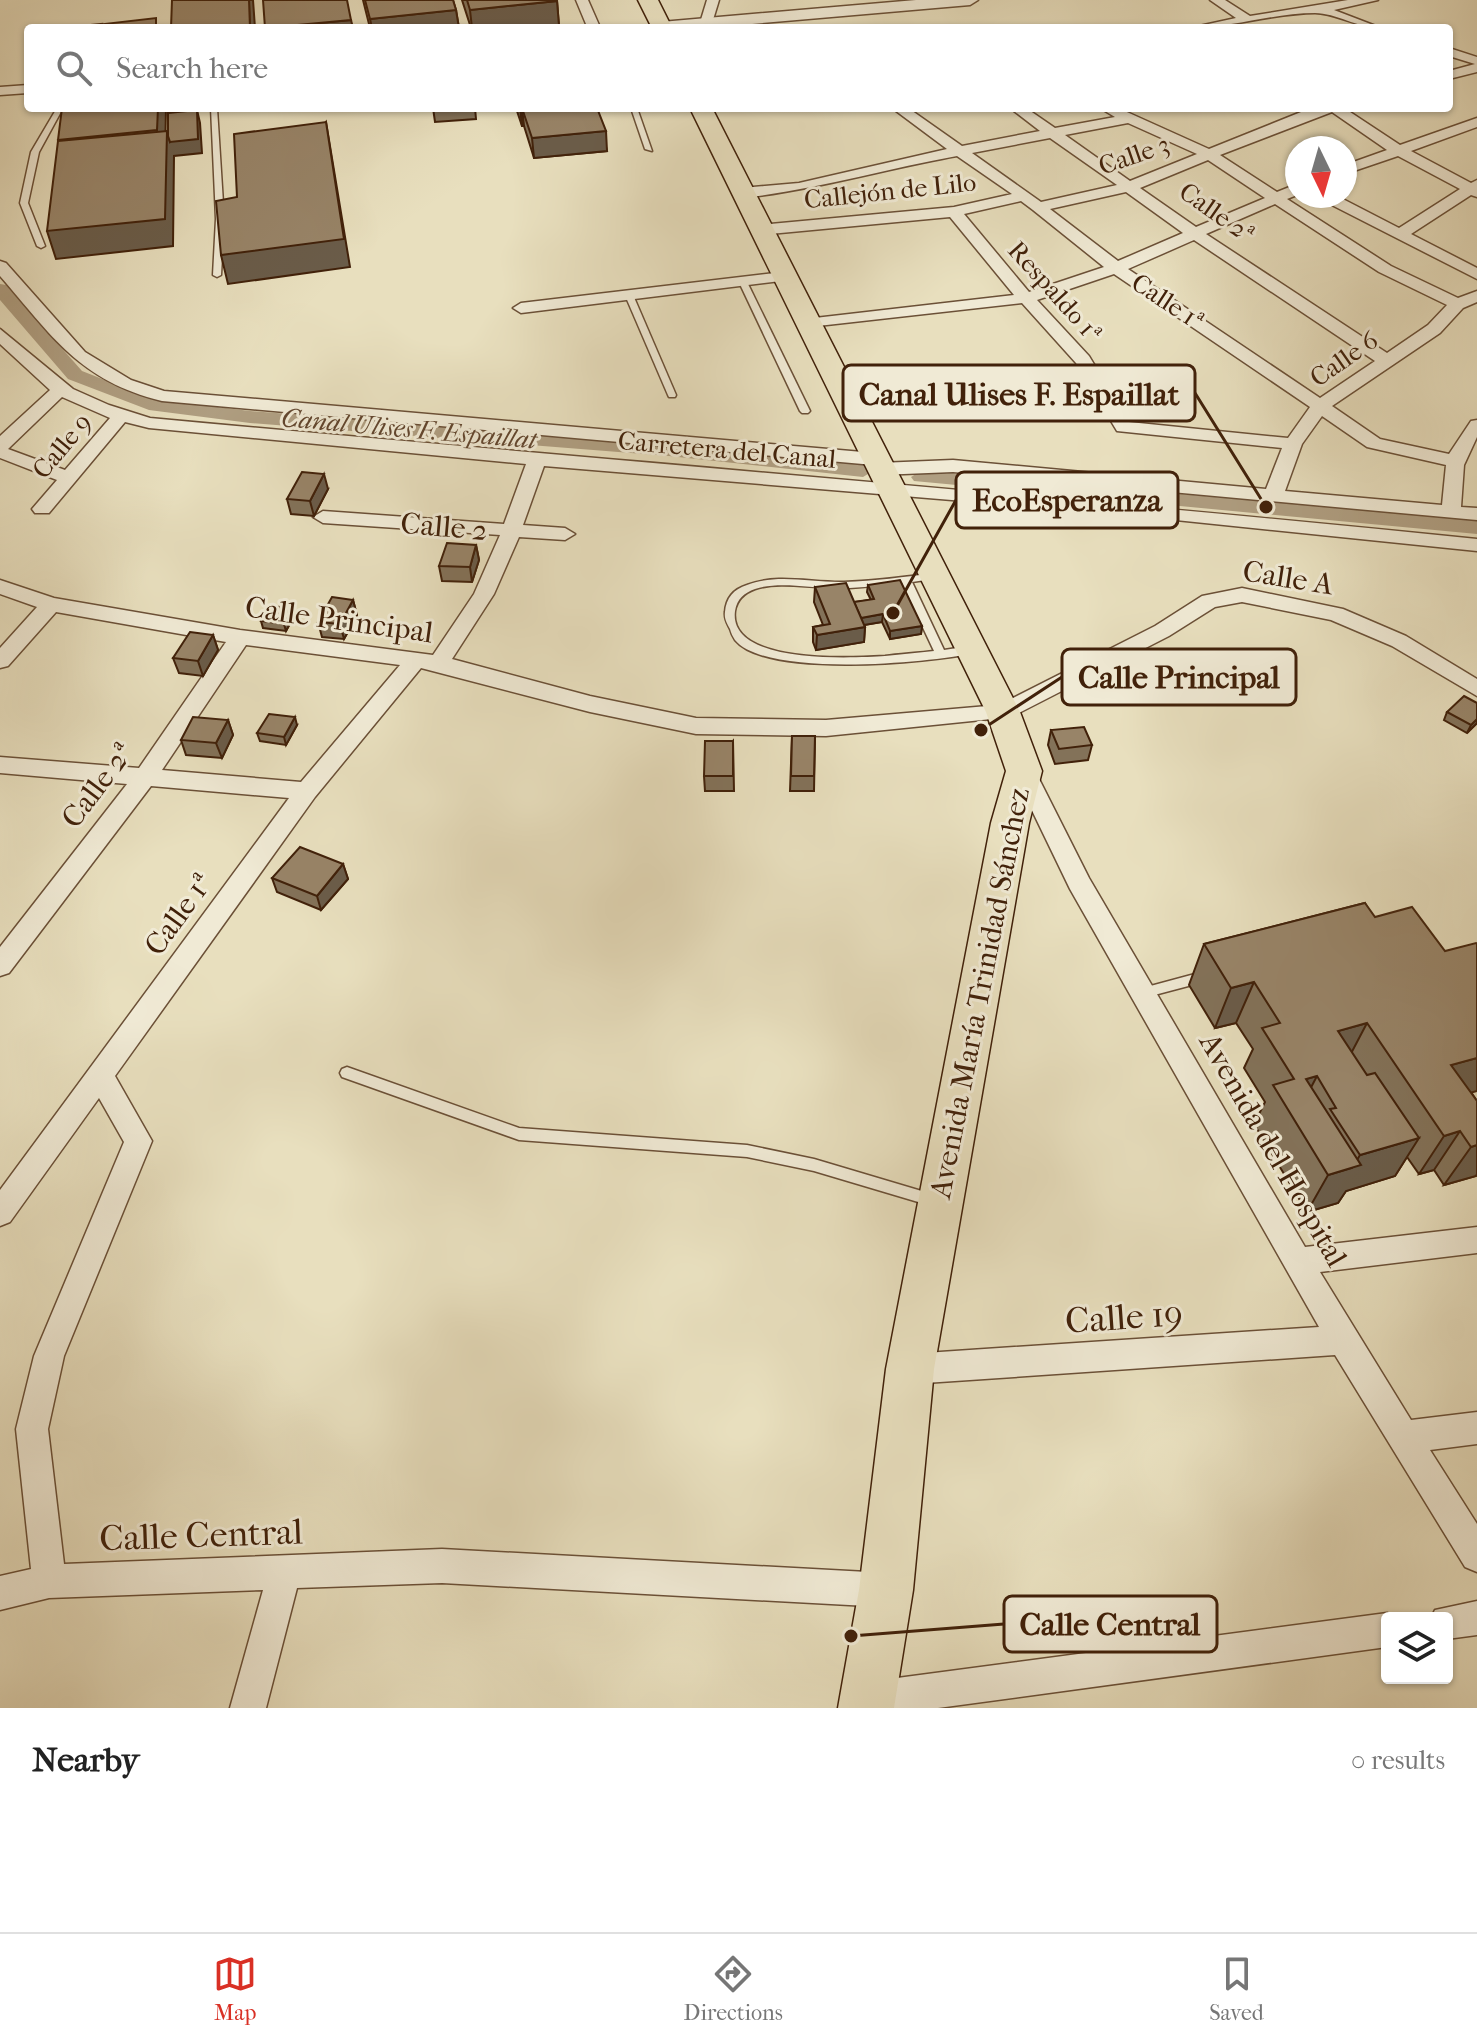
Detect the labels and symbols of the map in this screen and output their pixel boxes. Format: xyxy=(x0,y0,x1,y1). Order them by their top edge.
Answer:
street label: Calle 3 xyxy=(1095,128,1173,182)
north arrow xyxy=(1285,136,1357,208)
street label: Callejón de Lilo xyxy=(802,167,978,215)
street label: Calle 2ª xyxy=(1173,176,1261,250)
street label: Respaldo 1ª xyxy=(1001,235,1109,349)
street label: Calle 1ª xyxy=(1126,267,1210,337)
street label: Calle 6 xyxy=(1304,324,1385,394)
callout: Canal Ulises F. Espaillat xyxy=(843,365,1195,421)
text: Canal Ulises F. Espaillat xyxy=(859,376,1180,413)
water label: Canal Ulises F. Espaillat xyxy=(280,402,540,456)
street label: Calle 9 xyxy=(26,407,98,485)
street label: Carretera del Canal xyxy=(617,425,837,475)
callout: EcoEsperanza xyxy=(956,472,1178,528)
text: EcoEsperanza xyxy=(972,482,1163,519)
street label: Calle 2 xyxy=(399,506,489,548)
street label: Calle A xyxy=(1240,554,1336,603)
street label: Calle Principal xyxy=(243,590,435,650)
callout: Calle Principal xyxy=(1062,649,1296,705)
text: Calle Principal xyxy=(1078,659,1280,696)
street label: Calle 2ª xyxy=(54,735,142,835)
street label: Avenida María Trinidad Sánchez xyxy=(923,785,1037,1202)
street label: Calle 1ª xyxy=(137,866,221,962)
street label: Avenida del Hospital xyxy=(1191,1026,1354,1273)
street label: Calle 19 xyxy=(1064,1292,1184,1342)
street label: Calle Central xyxy=(99,1510,303,1560)
callout: Calle Central xyxy=(1004,1596,1217,1652)
text: Calle Central xyxy=(1020,1606,1201,1643)

